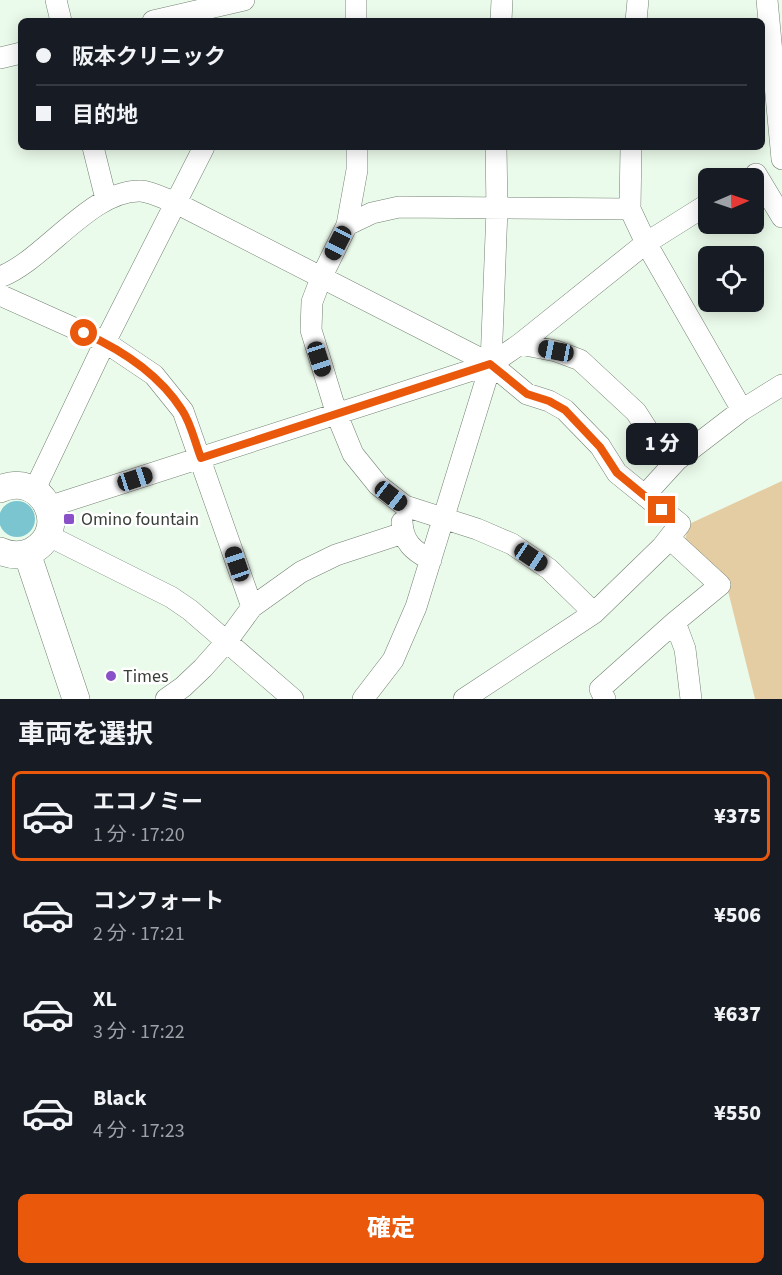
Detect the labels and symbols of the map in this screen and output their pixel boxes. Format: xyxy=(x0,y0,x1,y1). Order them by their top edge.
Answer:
north arrow xyxy=(698,168,764,234)
car xyxy=(322,223,354,263)
route start xyxy=(70,319,97,346)
car xyxy=(305,339,333,379)
car xyxy=(537,339,575,363)
callout: 1 分 xyxy=(626,423,698,465)
car xyxy=(115,465,155,493)
car xyxy=(371,478,411,514)
route end xyxy=(648,496,675,523)
place label: Omino fountain xyxy=(81,507,199,532)
marker: Omino fountain xyxy=(62,512,76,526)
car xyxy=(511,539,551,575)
car xyxy=(223,544,251,584)
place label: Times xyxy=(123,664,168,689)
marker: Times xyxy=(104,669,118,683)

